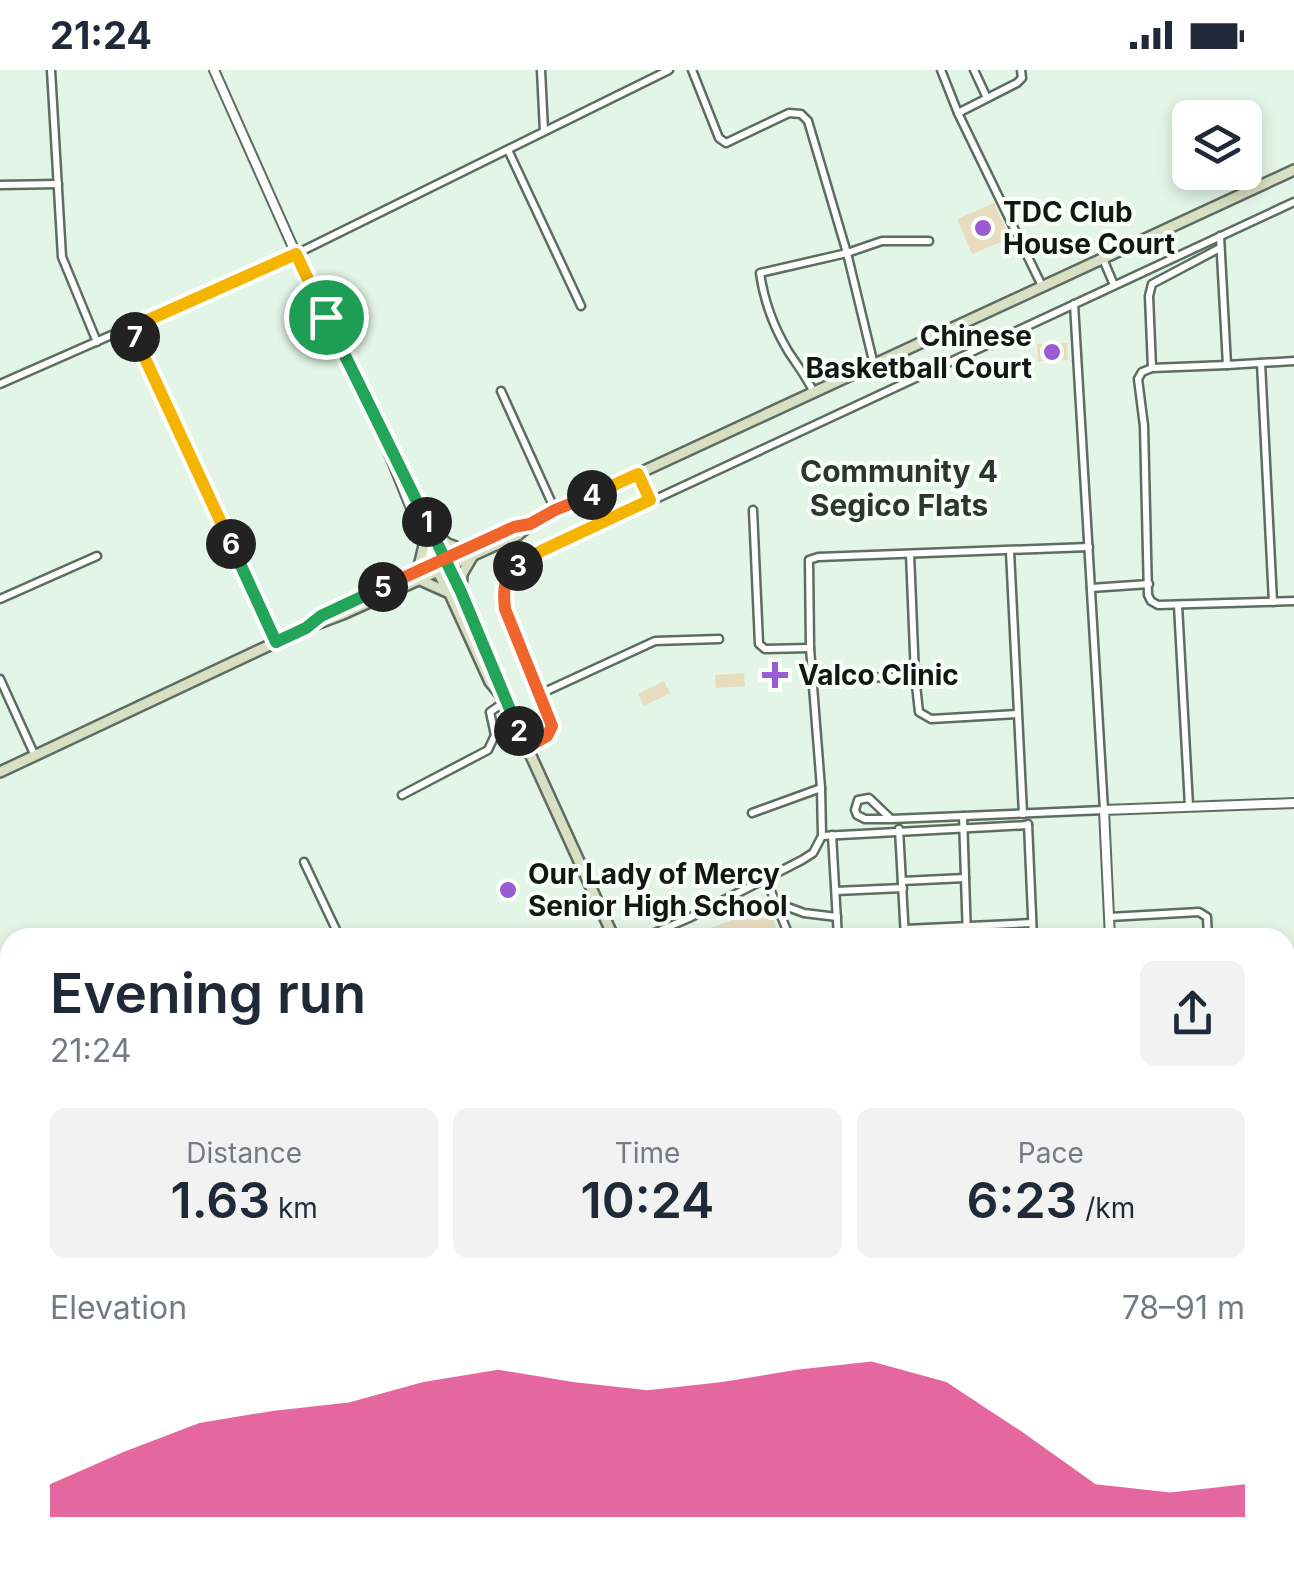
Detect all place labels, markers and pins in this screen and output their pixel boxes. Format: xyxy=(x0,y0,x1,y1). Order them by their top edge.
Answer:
place label: TDC Club House Court xyxy=(1003,195,1175,261)
marker: TDC Club House Court xyxy=(972,217,994,239)
pin xyxy=(284,275,369,360)
pin: 7 xyxy=(110,312,160,362)
place label: Chinese Basketball Court xyxy=(805,319,1032,385)
marker: Chinese Basketball Court xyxy=(1041,341,1063,363)
pin: 4 xyxy=(567,470,617,520)
pin: 1 xyxy=(402,497,452,547)
pin: 6 xyxy=(206,519,256,569)
pin: 3 xyxy=(493,541,543,591)
pin: 5 xyxy=(358,562,408,612)
place label: Valco Clinic xyxy=(798,658,959,692)
marker: Valco Clinic xyxy=(762,662,788,688)
pin: 2 xyxy=(494,706,544,756)
place label: Our Lady of Mercy Senior High School xyxy=(528,857,788,923)
marker: Our Lady of Mercy Senior High School xyxy=(497,879,519,901)

